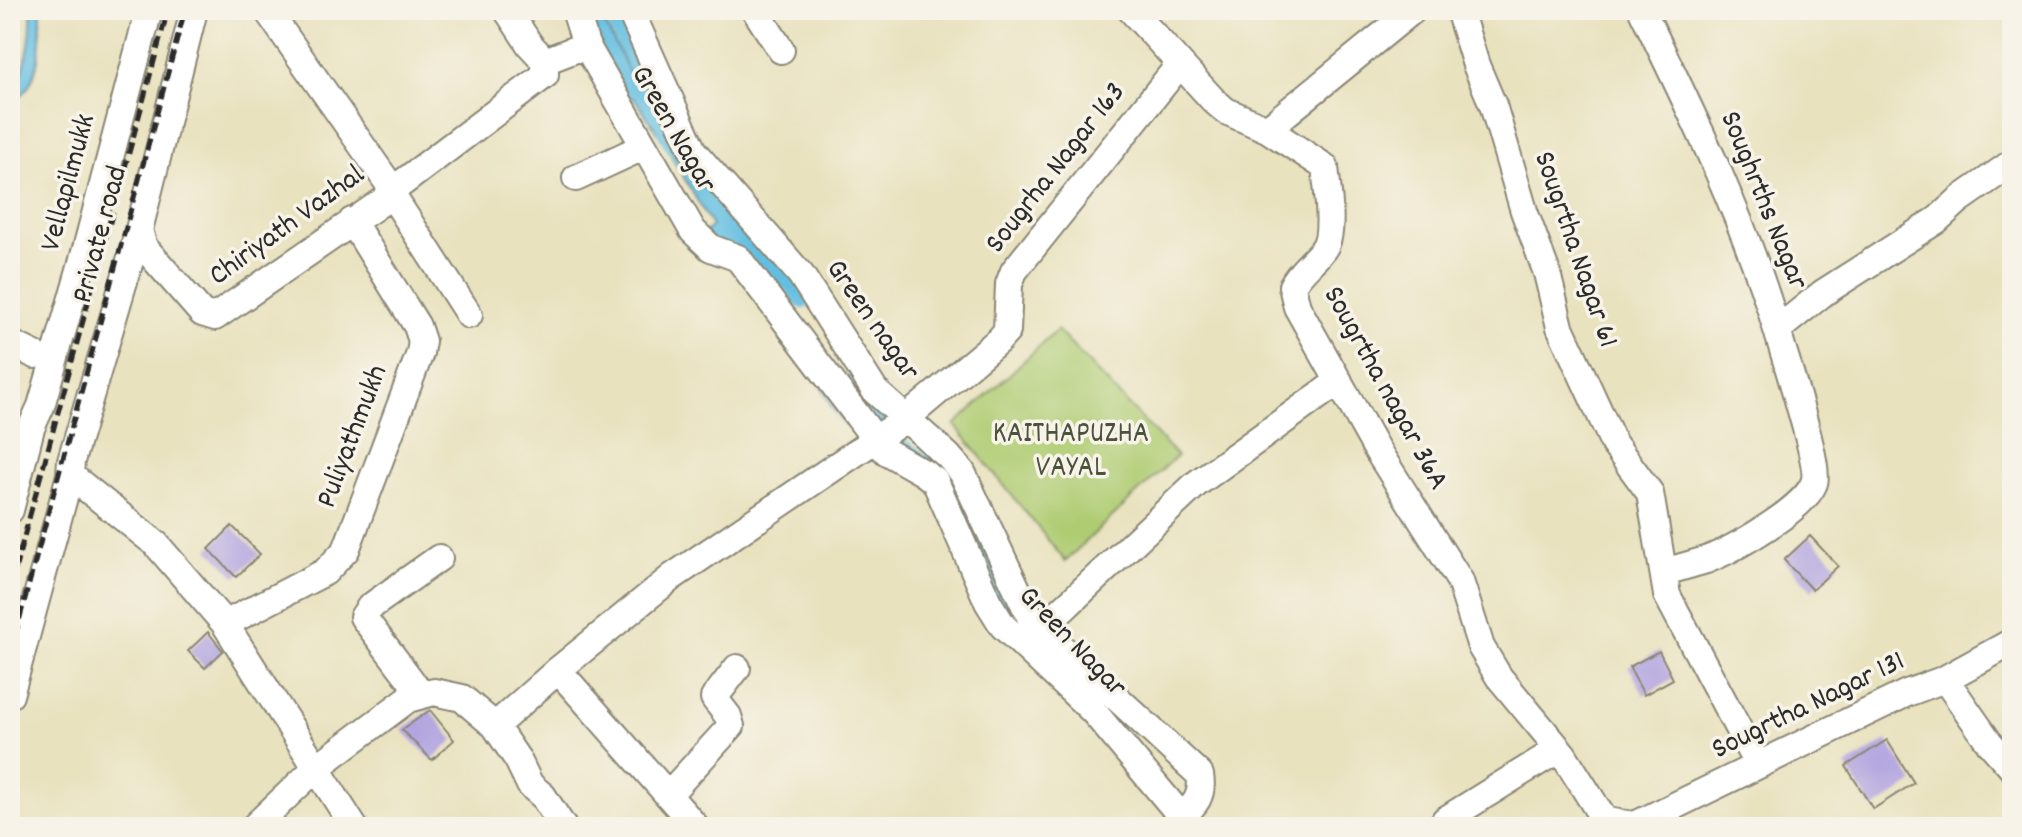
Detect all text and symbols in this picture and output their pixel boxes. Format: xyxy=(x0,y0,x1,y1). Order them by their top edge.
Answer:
street label: Green Nagar xyxy=(618,58,726,202)
street label: Sougrha Nagar 163 xyxy=(976,74,1138,264)
street label: Soughrths Nagar xyxy=(1707,105,1817,297)
street label: Vellapilmukk xyxy=(31,110,109,256)
street label: Sougrtha Nagar 61 xyxy=(1520,146,1628,354)
street label: Chiriyath Vazhal xyxy=(201,156,375,298)
street label: Private road xyxy=(63,162,141,308)
street label: Green nagar xyxy=(813,251,929,391)
street label: Sougrtha nagar 36A xyxy=(1310,279,1458,499)
street label: Puliyathmukh xyxy=(307,359,401,515)
park label: KAITHAPUZHA VAYAL xyxy=(993,414,1149,491)
street label: Green Nagar xyxy=(1007,577,1135,709)
street label: Sougrtha Nagar 131 xyxy=(1705,642,1913,772)

